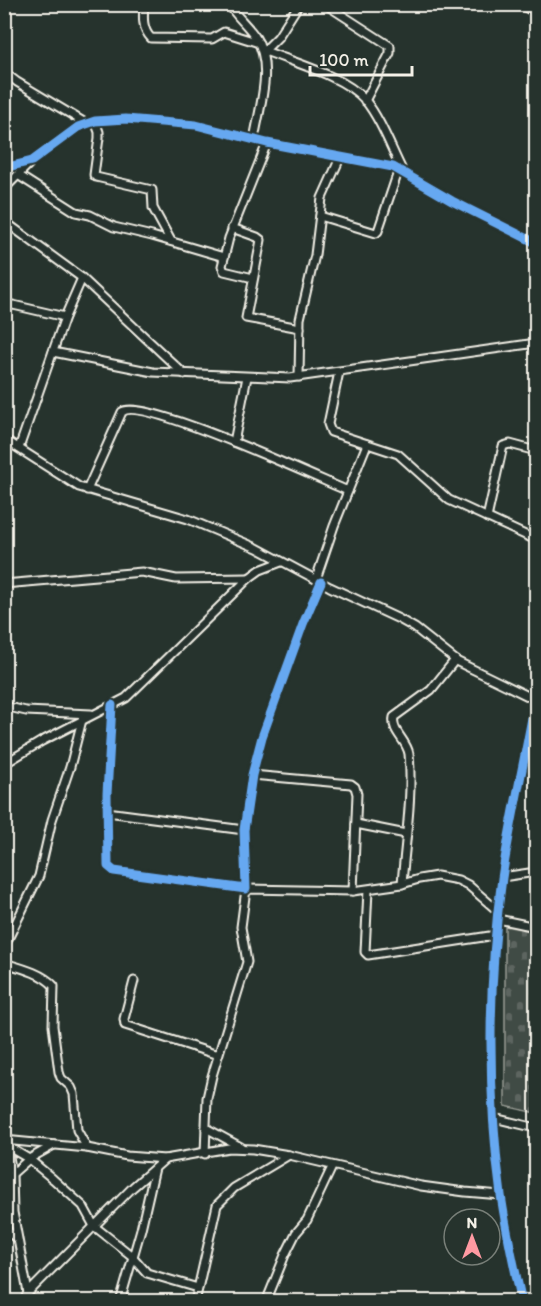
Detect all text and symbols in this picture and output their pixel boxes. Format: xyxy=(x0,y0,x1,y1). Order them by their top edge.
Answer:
scale bar xyxy=(310,39,412,77)
text: 100 m xyxy=(319,49,369,71)
north arrow xyxy=(442,1207,502,1267)
text: N xyxy=(467,1213,477,1232)

